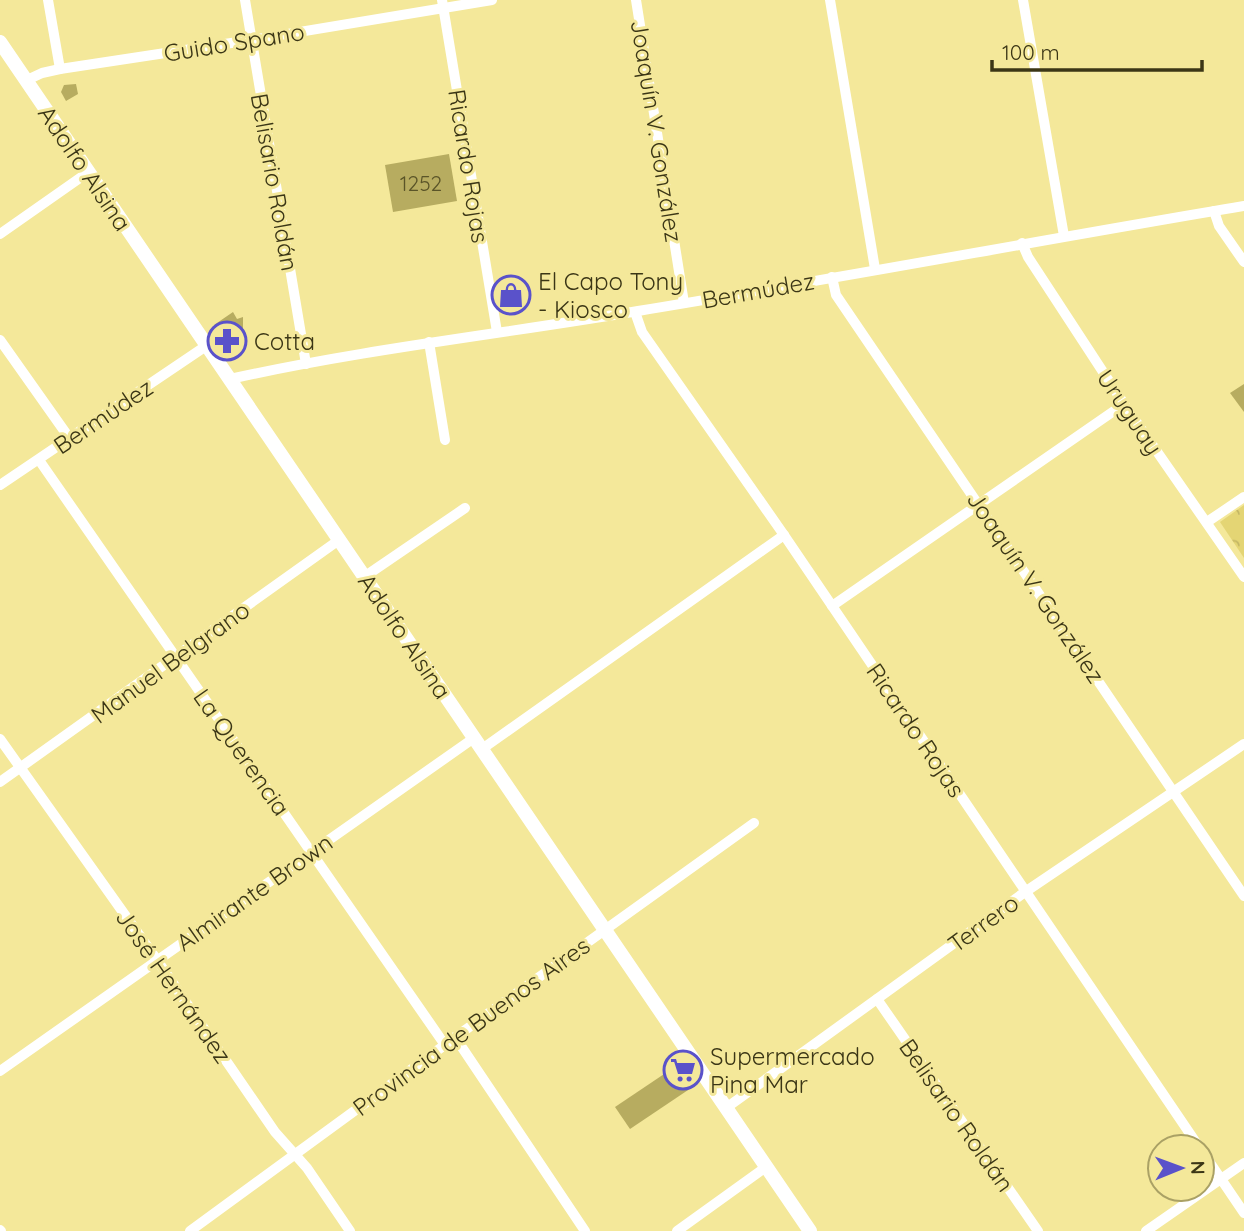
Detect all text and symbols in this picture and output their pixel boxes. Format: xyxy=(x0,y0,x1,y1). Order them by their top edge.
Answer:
street label: Guido Spano xyxy=(162,16,306,68)
street label: Joaquín V. González xyxy=(625,18,689,244)
scale bar xyxy=(992,28,1202,72)
text: 100 m xyxy=(1002,39,1060,65)
street label: Ricardo Rojas xyxy=(442,87,496,245)
street label: Belisario Roldán xyxy=(245,91,305,273)
street label: Adolfo Alsina xyxy=(32,100,138,236)
house number: 1252 xyxy=(400,170,442,196)
street label: Bermúdez xyxy=(699,265,817,315)
place label: El Capo Tony - Kiosco xyxy=(538,266,683,324)
shop icon: El Capo Tony - Kiosco xyxy=(490,274,532,316)
pharmacy icon: Cotta xyxy=(206,320,248,362)
place label: Cotta xyxy=(254,326,315,356)
street label: Uruguay xyxy=(1091,364,1169,460)
street label: Bermúdez xyxy=(48,372,158,460)
street label: Joaquín V. González xyxy=(961,485,1111,689)
street label: Adolfo Alsina xyxy=(352,568,458,704)
street label: Manuel Belgrano xyxy=(85,594,255,730)
street label: Ricardo Rojas xyxy=(860,657,972,803)
street label: La Querencia xyxy=(187,683,297,821)
street label: Almirante Brown xyxy=(170,827,338,957)
street label: Terrero xyxy=(942,887,1024,959)
street label: José Hernández xyxy=(110,903,238,1069)
street label: Provincia de Buenos Aires xyxy=(347,930,595,1122)
street label: Belisario Roldán xyxy=(893,1033,1021,1197)
place label: Supermercado Pina Mar xyxy=(710,1041,875,1099)
supermarket icon: Supermercado Pina Mar xyxy=(662,1049,704,1091)
north arrow xyxy=(1146,1133,1216,1203)
text: N xyxy=(1186,1161,1210,1175)

